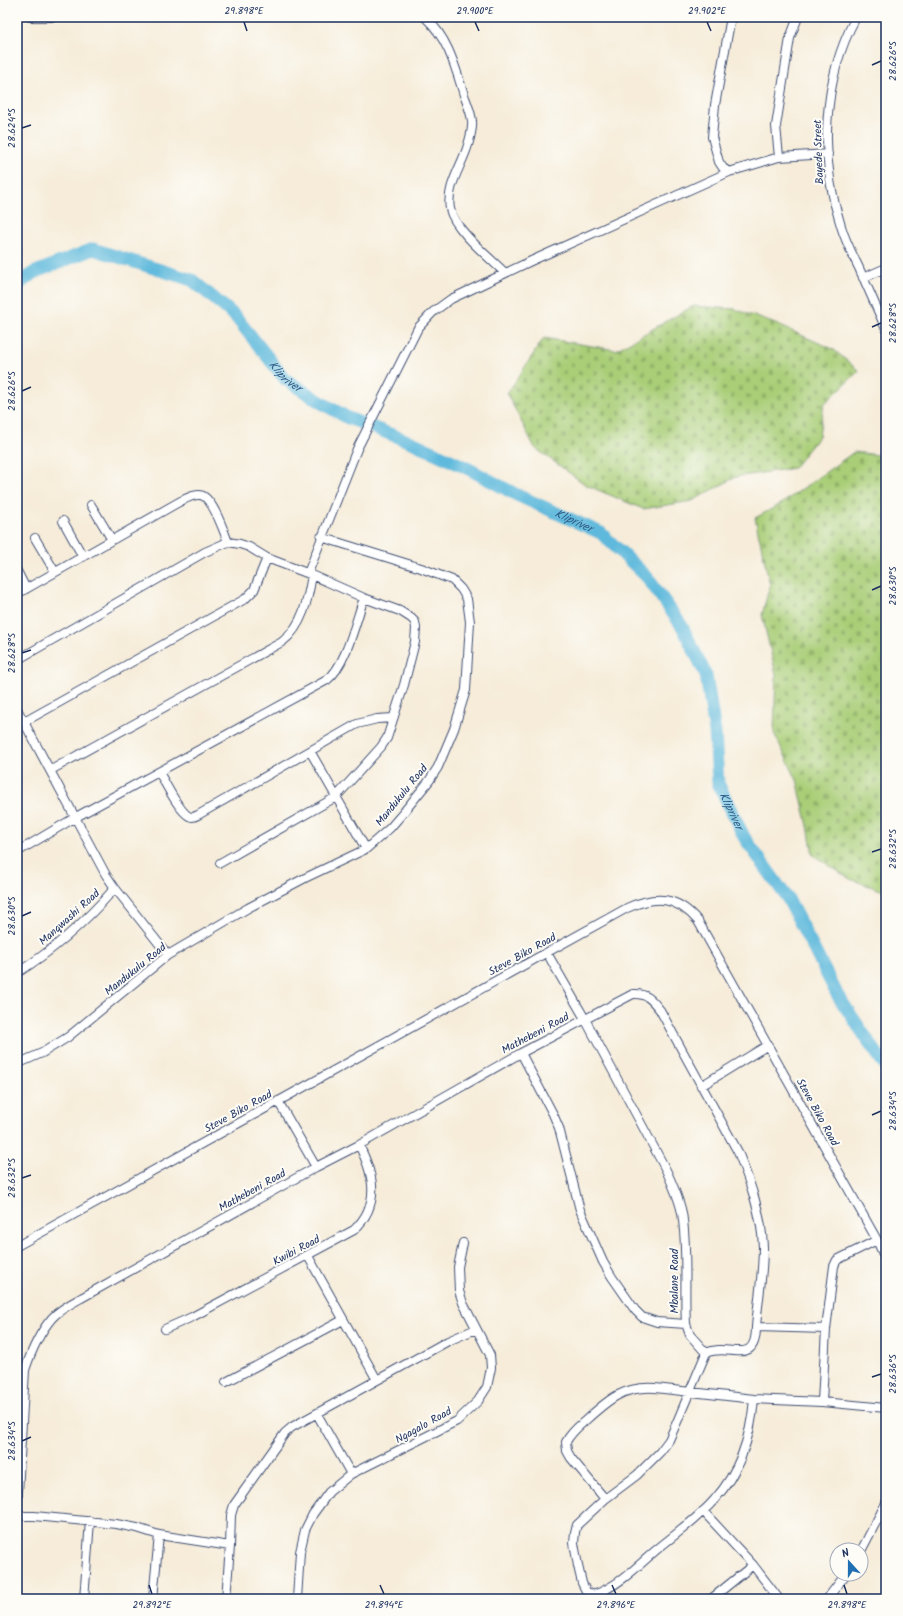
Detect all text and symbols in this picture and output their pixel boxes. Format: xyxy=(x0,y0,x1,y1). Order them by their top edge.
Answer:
text: 29.898°E xyxy=(224,3,265,19)
text: 29.900°E xyxy=(456,3,495,19)
text: 29.902°E xyxy=(688,3,727,19)
text: 28.626°S xyxy=(885,40,901,81)
text: 28.624°S xyxy=(4,107,20,148)
street label: Bayede Street xyxy=(809,118,829,185)
text: 28.628°S xyxy=(885,302,901,343)
water label: Klipriver xyxy=(264,357,308,399)
text: 28.626°S xyxy=(4,370,20,411)
water label: Klipriver xyxy=(552,504,599,539)
text: 28.630°S xyxy=(885,566,901,606)
text: 28.628°S xyxy=(4,632,20,673)
street label: Mandukulu Road xyxy=(371,760,433,831)
water label: Klipriver xyxy=(714,789,750,836)
text: 28.632°S xyxy=(885,828,901,869)
street label: Manqwashi Road xyxy=(35,885,105,950)
text: 28.630°S xyxy=(4,896,20,936)
street label: Steve Biko Road xyxy=(485,929,560,981)
street label: Mandukulu Road xyxy=(101,939,171,1000)
street label: Mathebeni Road xyxy=(498,1008,573,1059)
street label: Steve Biko Road xyxy=(791,1075,843,1150)
street label: Steve Biko Road xyxy=(201,1086,276,1138)
text: 28.634°S xyxy=(885,1090,901,1131)
text: 28.632°S xyxy=(4,1157,20,1198)
street label: Mathebeni Road xyxy=(215,1165,290,1217)
street label: Kwibi Road xyxy=(270,1231,324,1271)
street label: Mbalane Road xyxy=(666,1248,684,1313)
text: 28.636°S xyxy=(885,1353,901,1394)
street label: Ngagalo Road xyxy=(392,1403,456,1449)
text: 28.634°S xyxy=(4,1420,20,1461)
north arrow xyxy=(829,1542,869,1582)
text: N xyxy=(839,1544,852,1563)
text: 29.892°E xyxy=(132,1597,173,1613)
text: 29.894°E xyxy=(365,1597,405,1613)
text: 29.896°E xyxy=(597,1597,637,1613)
text: 29.898°E xyxy=(827,1597,868,1613)

